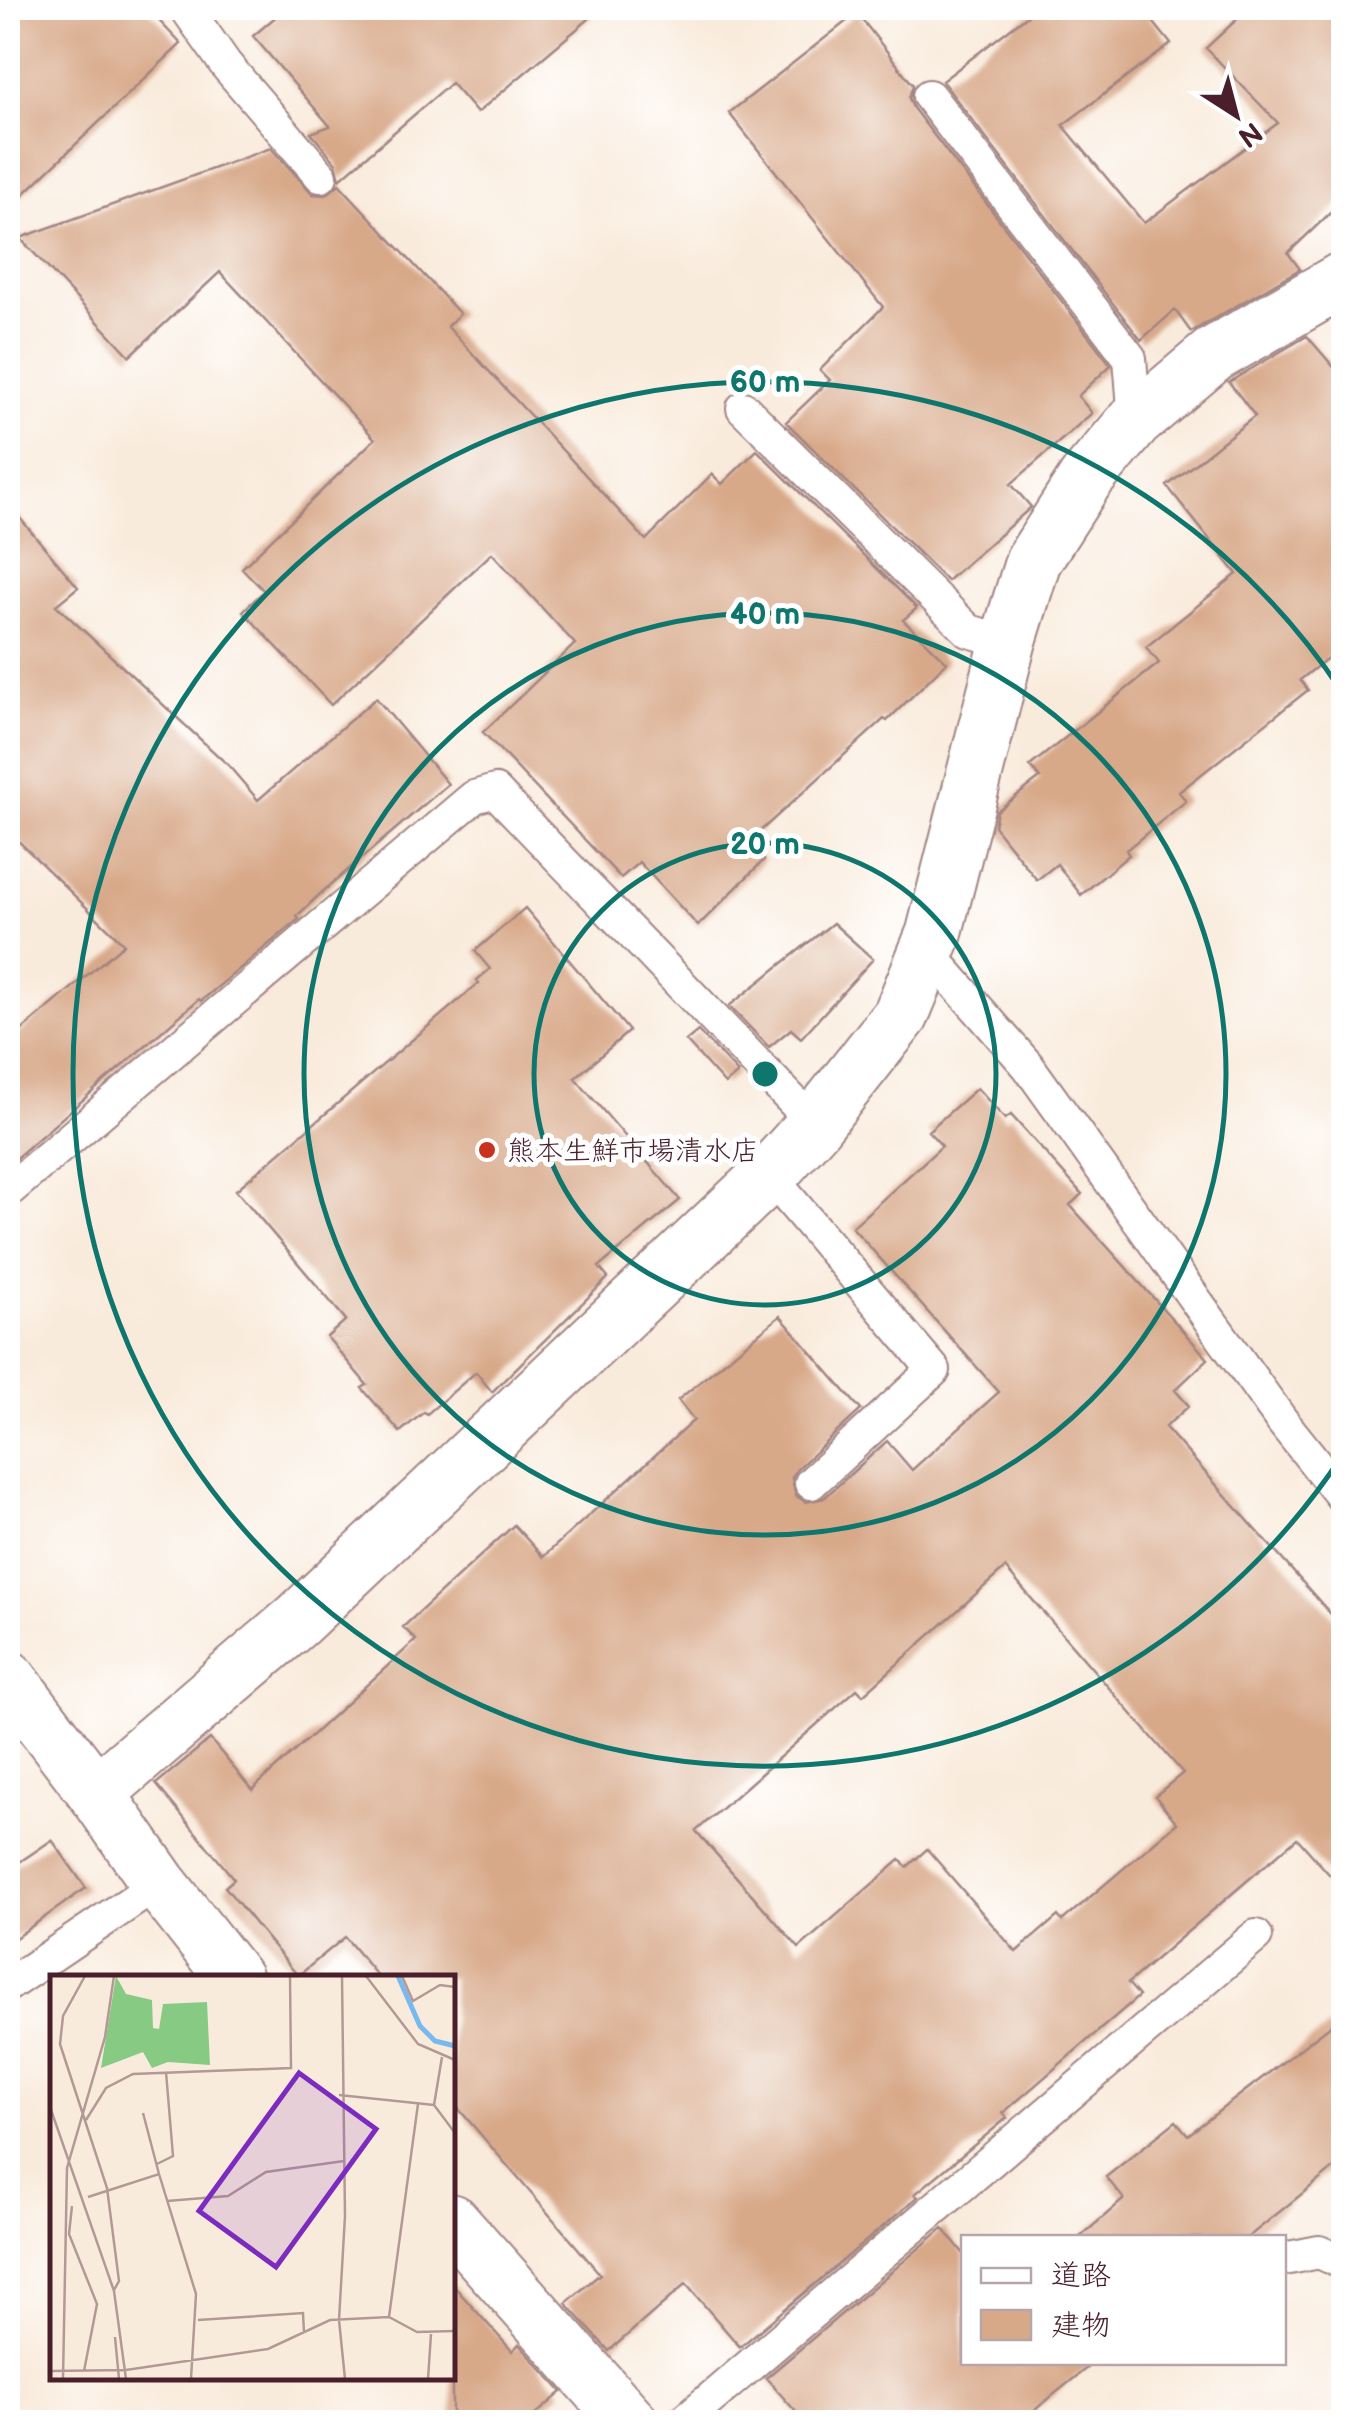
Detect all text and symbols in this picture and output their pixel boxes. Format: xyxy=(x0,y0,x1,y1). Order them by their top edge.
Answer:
north arrow xyxy=(1186,65,1286,165)
text: N xyxy=(1232,114,1268,154)
text: 60 m xyxy=(730,365,800,401)
text: 40 m xyxy=(730,597,800,633)
text: 20 m xyxy=(730,827,800,863)
centre of rings xyxy=(747,1056,783,1092)
place label: 熊本生鮮市場清水店 xyxy=(507,1135,759,1168)
marker: 熊本生鮮市場清水店 xyxy=(476,1139,498,1161)
inset map xyxy=(50,1975,455,2380)
legend xyxy=(961,2235,1286,2365)
text: 道路 xyxy=(1051,2258,1111,2294)
text: 建物 xyxy=(1051,2308,1111,2344)

